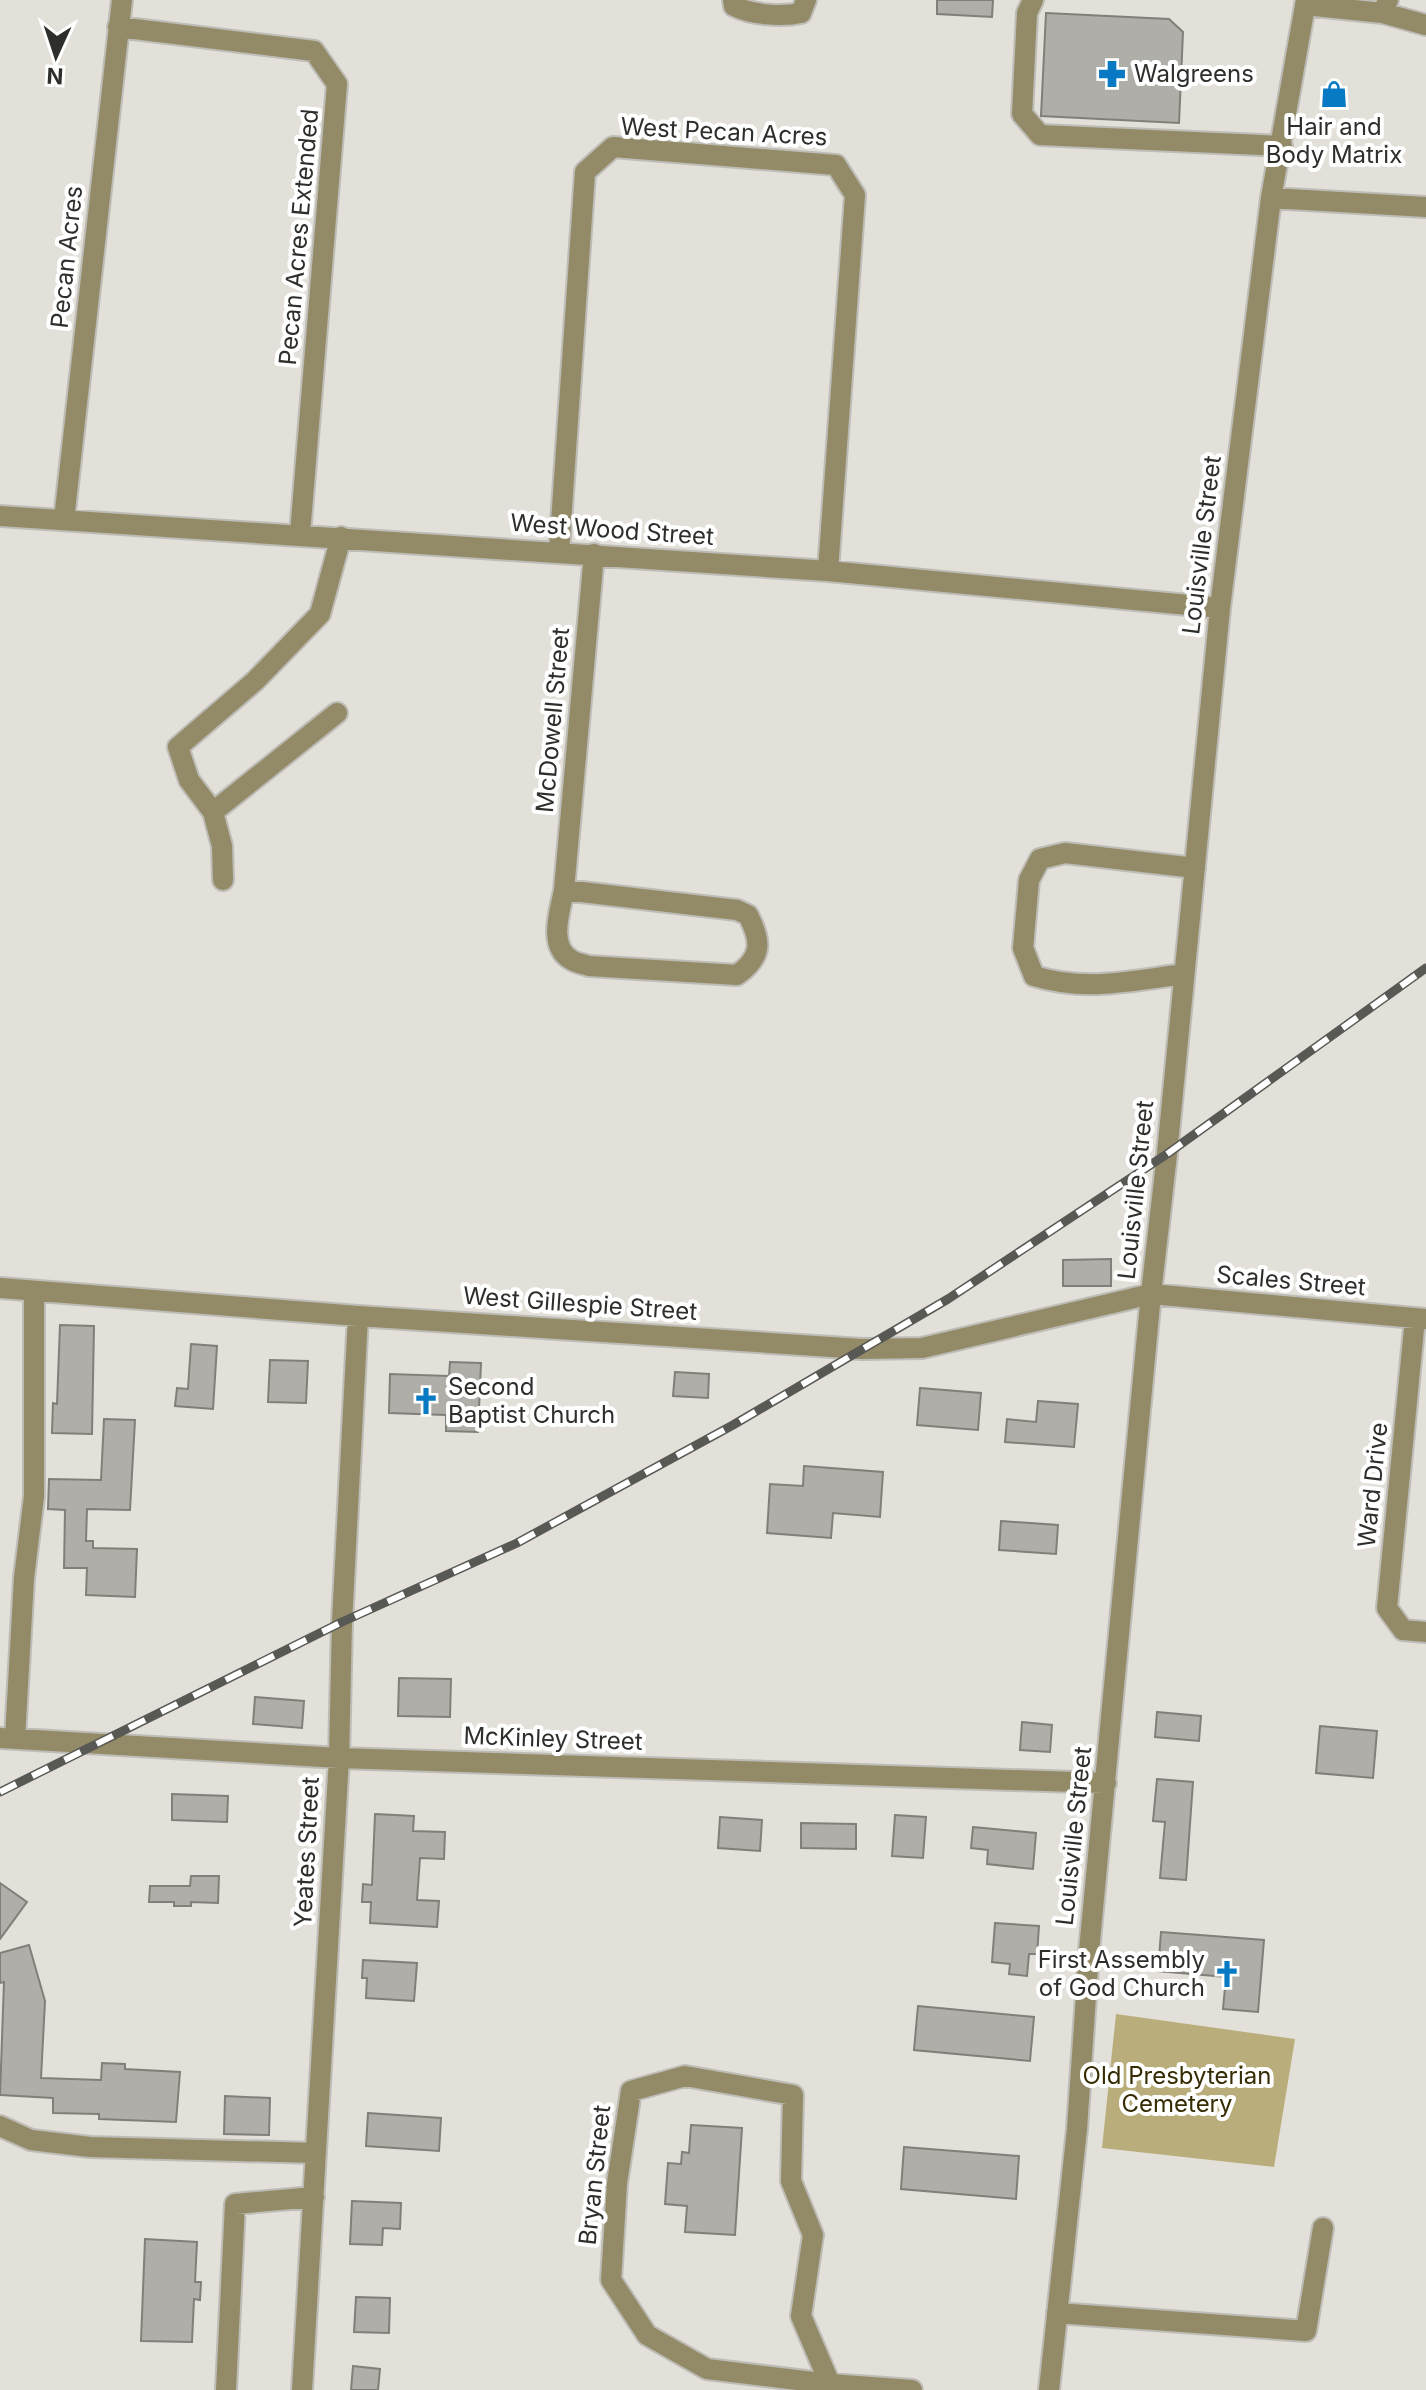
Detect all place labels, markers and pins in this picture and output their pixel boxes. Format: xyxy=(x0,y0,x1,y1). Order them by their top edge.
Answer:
pharmacy icon: Walgreens xyxy=(1097,59,1127,89)
place label: Walgreens xyxy=(1134,59,1254,88)
shop icon: Hair and Body Matrix xyxy=(1319,79,1349,109)
place label: Hair and Body Matrix xyxy=(1266,112,1402,169)
place label: Second Baptist Church xyxy=(448,1372,615,1429)
church icon: Second Baptist Church xyxy=(411,1386,441,1416)
place label: First Assembly of God Church xyxy=(1038,1945,1205,2002)
church icon: First Assembly of God Church xyxy=(1212,1959,1242,1989)

